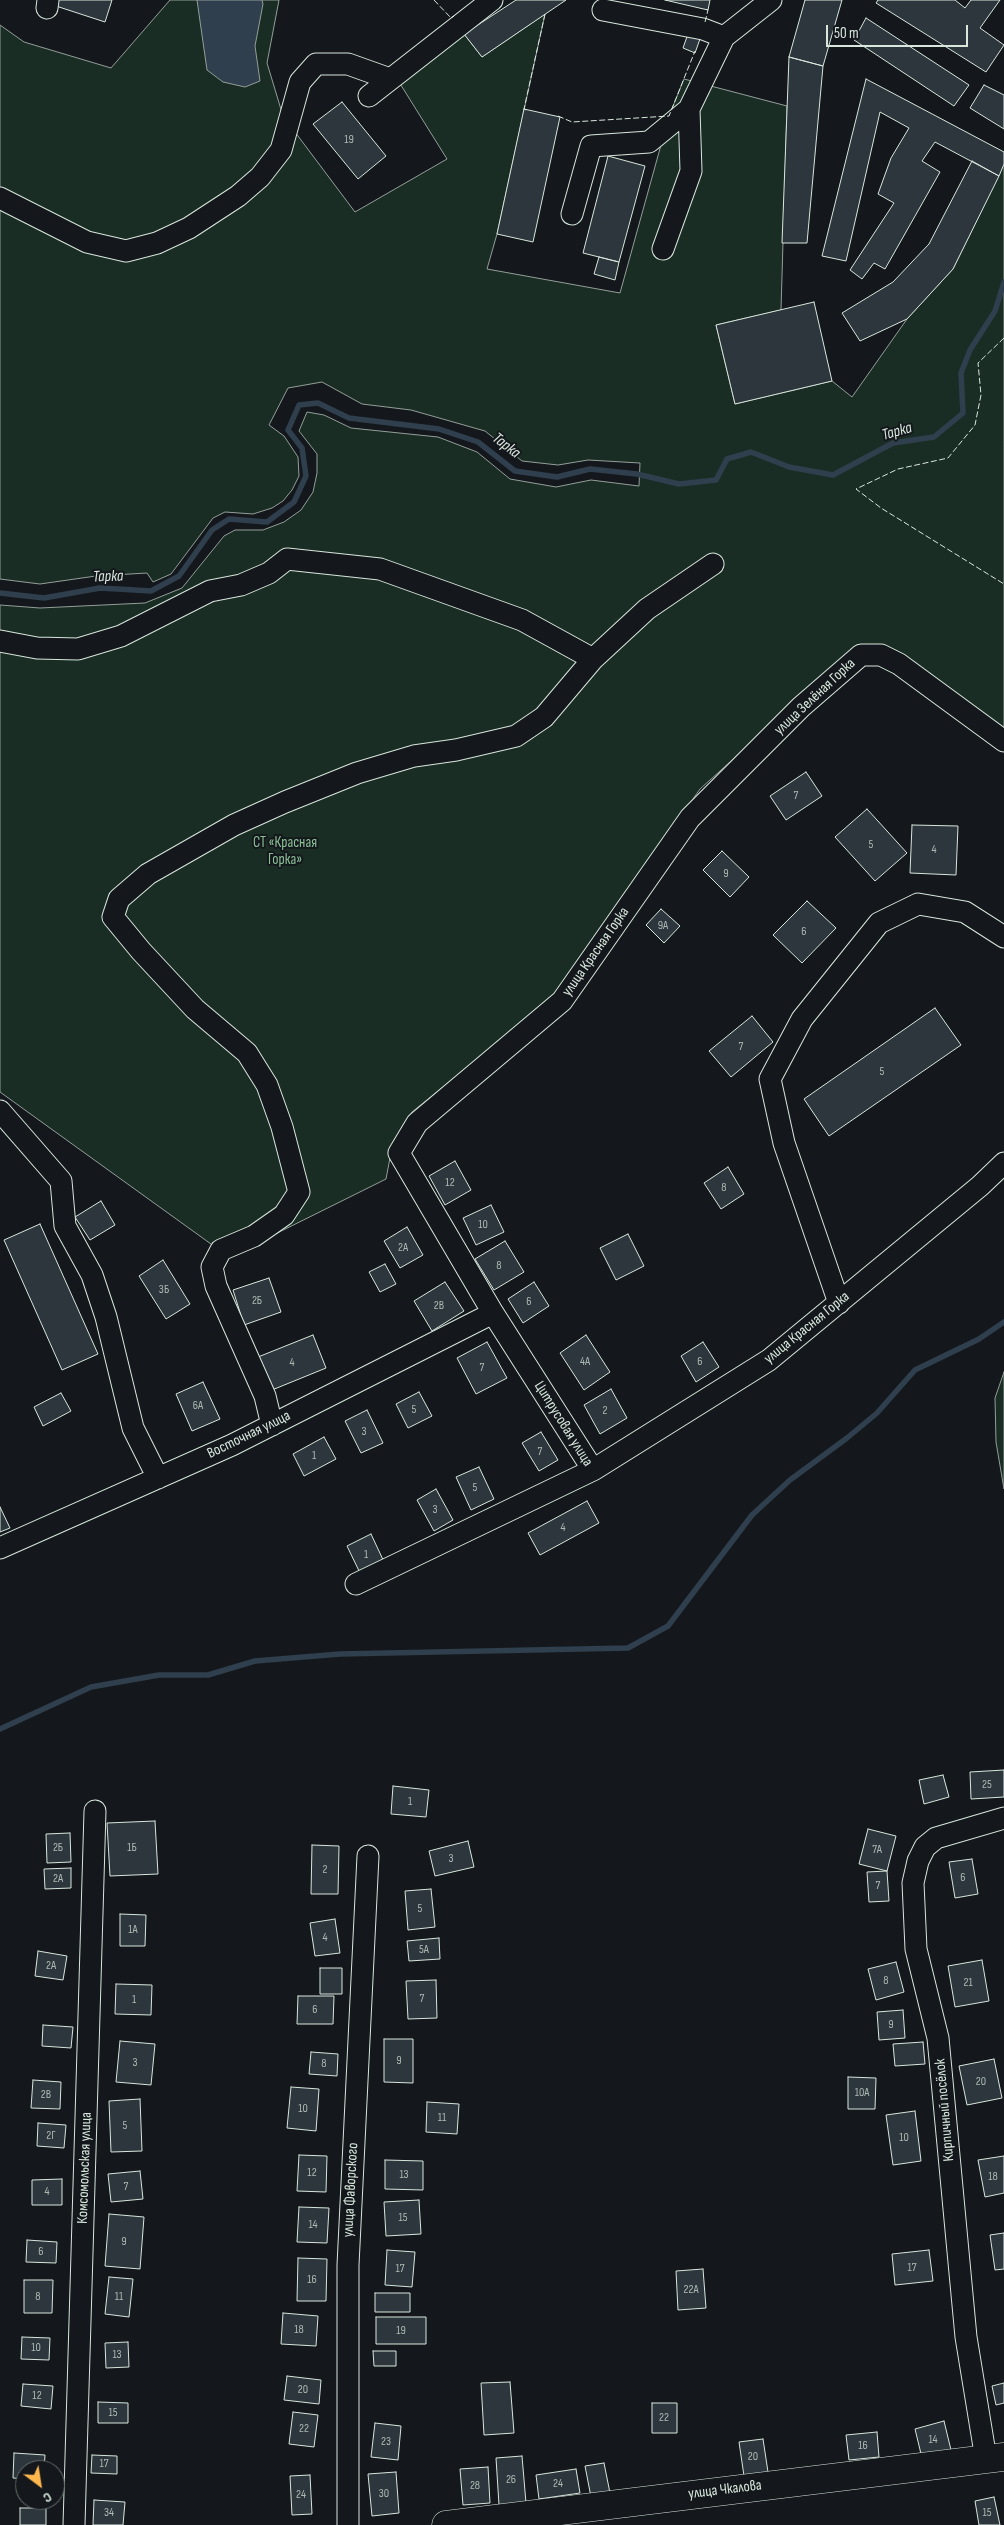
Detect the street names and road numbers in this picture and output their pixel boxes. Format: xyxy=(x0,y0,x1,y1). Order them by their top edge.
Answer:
street label: улица Зелёная Горка xyxy=(771,655,859,739)
street label: улица Красная Горка xyxy=(559,904,633,1000)
street label: улица Красная Горка xyxy=(761,1288,853,1368)
street label: Цитрусовая улица xyxy=(530,1378,596,1470)
street label: Восточная улица xyxy=(204,1407,294,1463)
street label: Кирпичный посёлок xyxy=(932,2058,958,2162)
street label: Комсомольская улица xyxy=(74,2112,96,2224)
street label: улица Фаворского xyxy=(340,2142,362,2238)
street label: улица Чкалова xyxy=(687,2477,763,2503)

